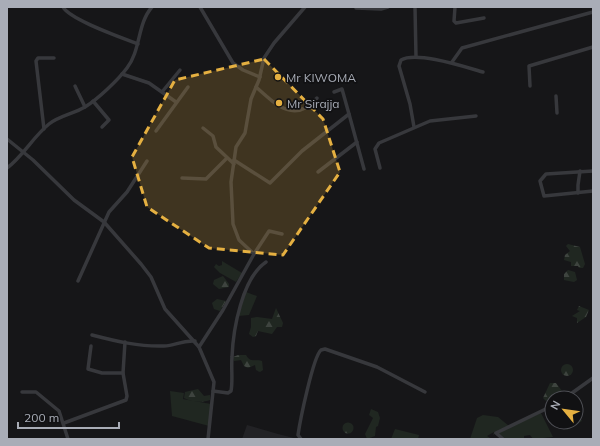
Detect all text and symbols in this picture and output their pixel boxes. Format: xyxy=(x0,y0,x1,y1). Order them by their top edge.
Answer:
place label: Mr KIWOMA xyxy=(286,70,356,85)
marker: Mr KIWOMA xyxy=(273,72,283,82)
place label: Mr Sirajja xyxy=(287,96,340,111)
marker: Mr Sirajja xyxy=(274,98,284,108)
north arrow xyxy=(544,390,584,430)
text: N xyxy=(547,398,563,412)
scale bar xyxy=(18,404,119,430)
text: 200 m xyxy=(24,410,59,425)

